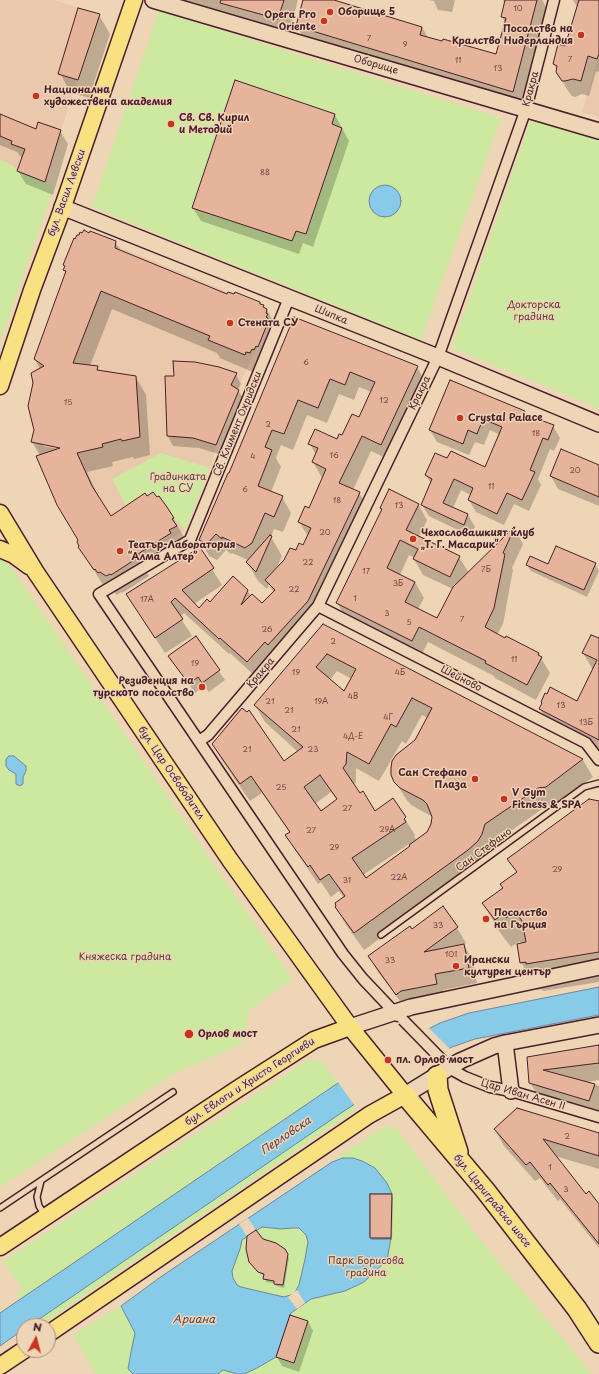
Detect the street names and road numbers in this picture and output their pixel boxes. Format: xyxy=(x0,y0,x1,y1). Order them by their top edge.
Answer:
street label: Оборище xyxy=(352,53,400,77)
street label: Кракра xyxy=(521,70,541,108)
street label: бул. Васил Левски xyxy=(46,148,88,238)
street label: Шипка xyxy=(313,303,349,327)
street label: Св. Климент Охридски xyxy=(211,370,265,478)
street label: Кракра xyxy=(407,374,433,412)
street label: Кракра xyxy=(245,655,277,691)
street label: Шейново xyxy=(438,664,484,694)
street label: бул. Цар Освободител xyxy=(135,724,207,822)
street label: Сан Стефано xyxy=(454,826,514,874)
street label: бул. Евлоги и Христо Георгиеви xyxy=(183,1035,317,1129)
street label: Цар Иван Асен II xyxy=(479,1077,567,1113)
street label: бул. Цариградско шосе xyxy=(451,1152,533,1250)

